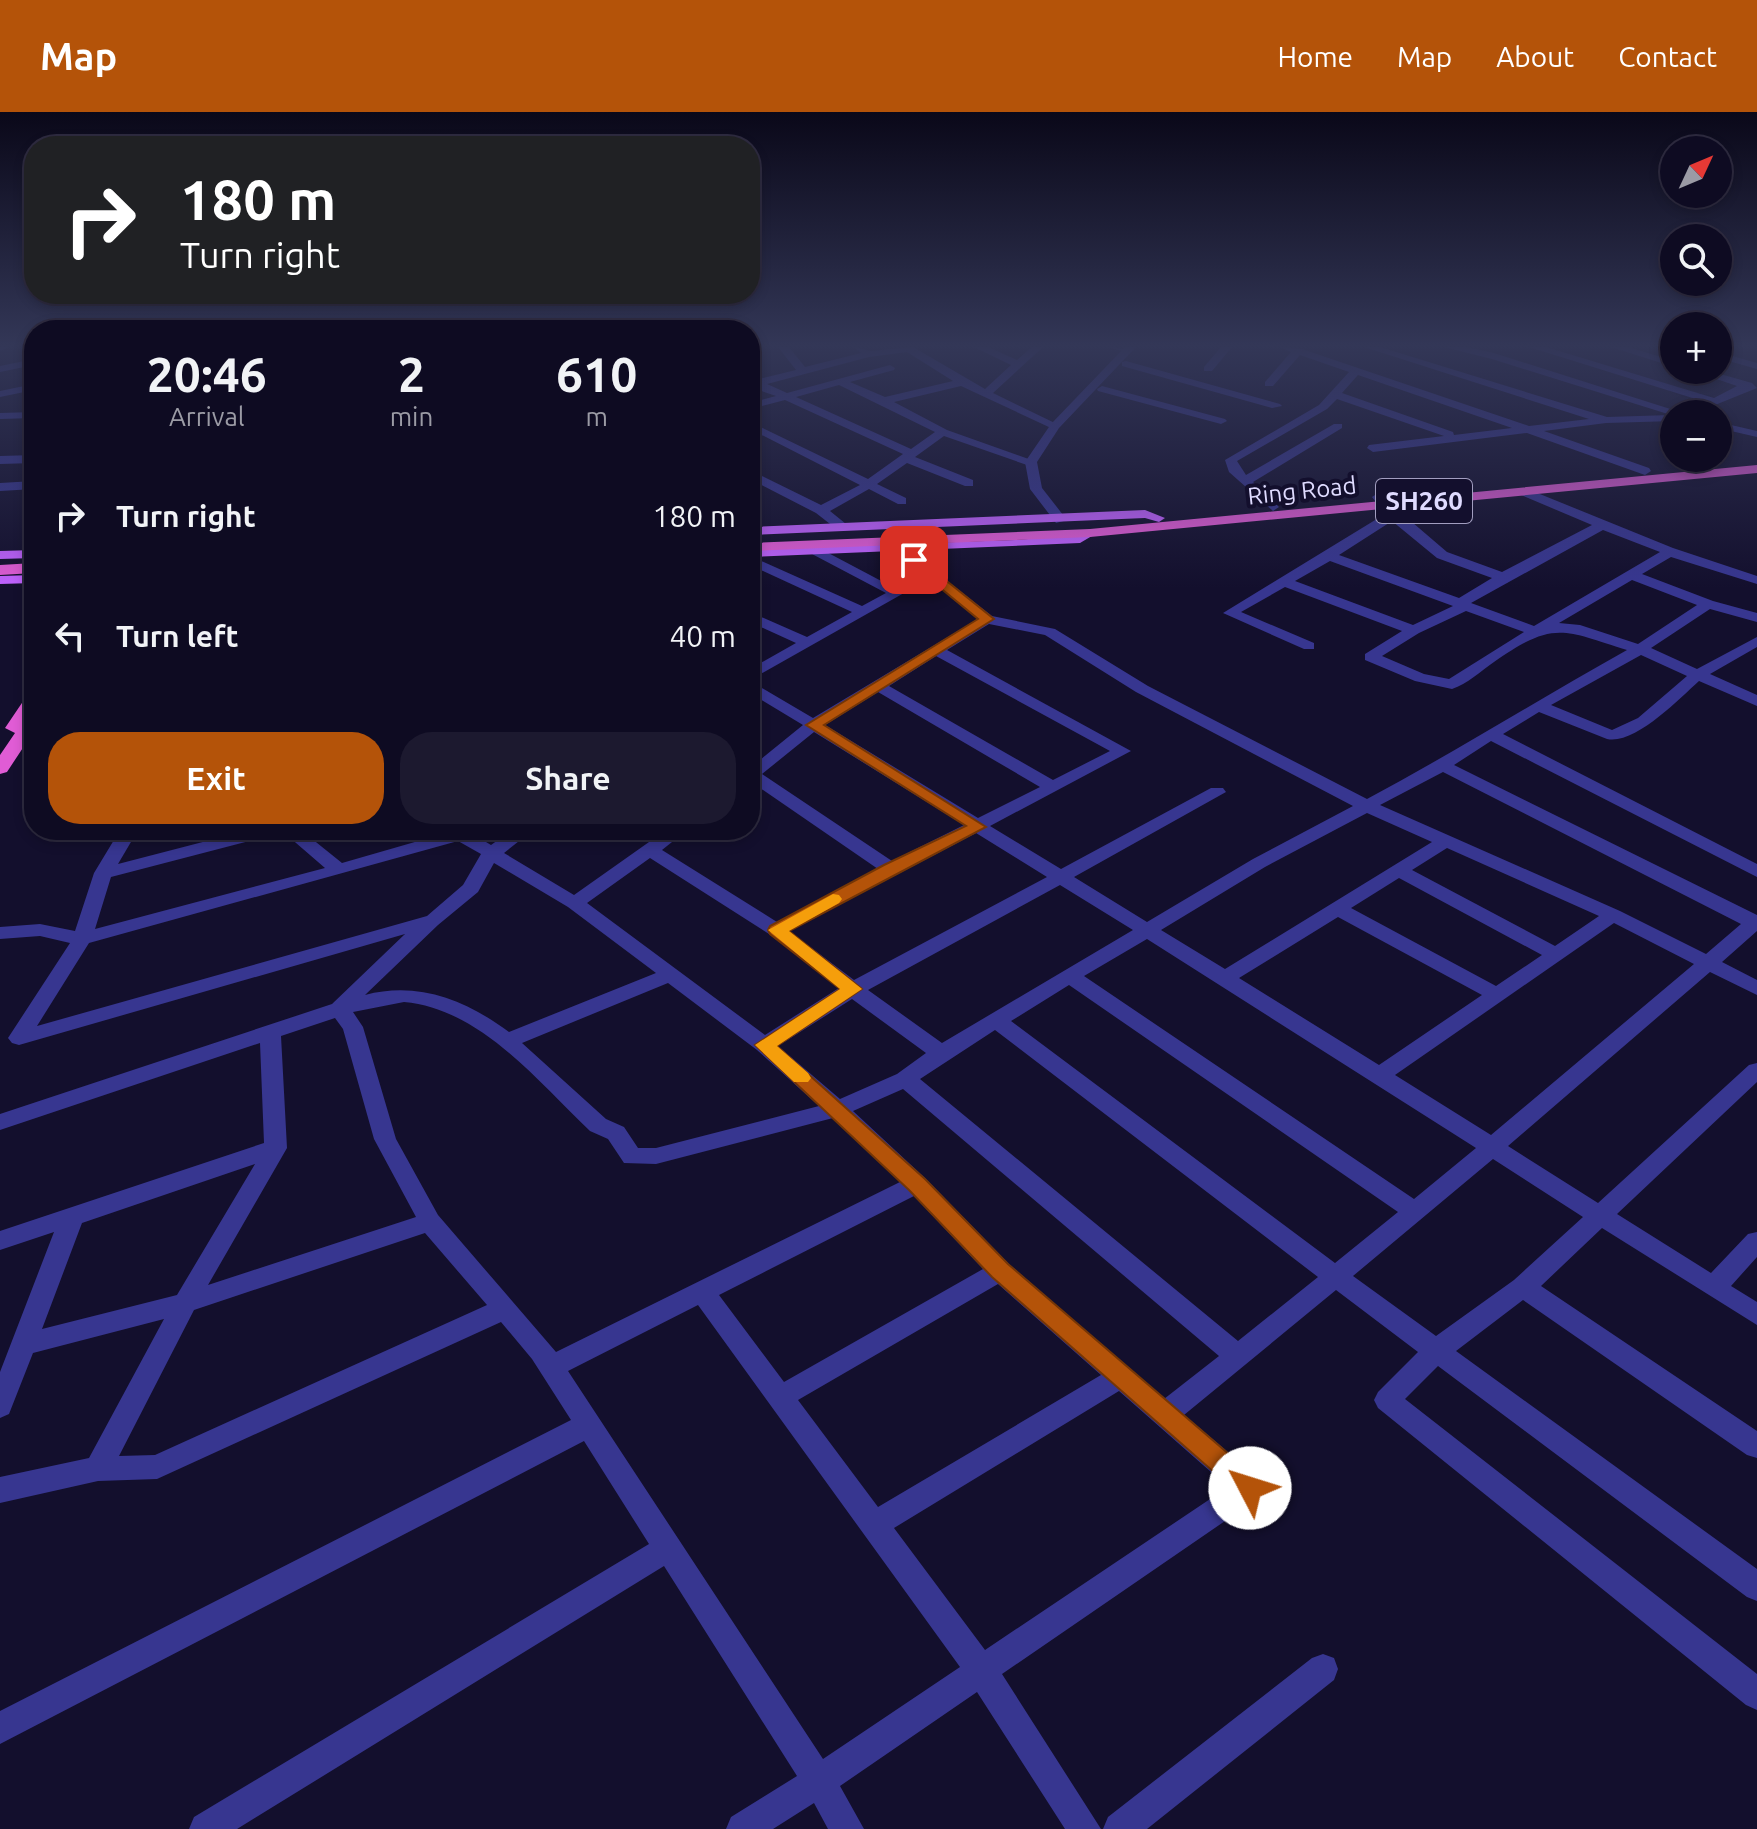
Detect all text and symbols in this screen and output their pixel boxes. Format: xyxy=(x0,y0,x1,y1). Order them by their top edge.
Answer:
text: Map xyxy=(40,35,117,77)
text: Home xyxy=(1278,41,1353,72)
text: Map xyxy=(1397,41,1452,72)
text: About xyxy=(1496,41,1574,72)
text: Contact xyxy=(1618,41,1717,72)
north arrow xyxy=(1660,136,1732,208)
map controls xyxy=(1660,136,1732,472)
icon: right xyxy=(48,168,152,272)
text: 180 m xyxy=(180,168,336,231)
button: search xyxy=(1660,224,1732,296)
text: Turn right xyxy=(180,234,340,275)
button: + xyxy=(1660,312,1732,384)
text: 20:46 xyxy=(147,347,267,401)
text: 2 xyxy=(398,347,425,401)
text: 610 xyxy=(556,347,637,401)
button: − xyxy=(1660,400,1732,472)
text: Arrival xyxy=(169,402,245,431)
text: min xyxy=(390,402,433,431)
text: m xyxy=(585,402,608,431)
street label: Ring Road xyxy=(1246,471,1358,510)
road number: SH260 xyxy=(1376,479,1472,523)
icon: right xyxy=(48,494,92,538)
text: Turn right xyxy=(116,499,256,533)
text: 180 m xyxy=(652,499,736,533)
pin xyxy=(880,526,948,594)
icon: arrive xyxy=(892,538,936,582)
icon: left xyxy=(48,614,92,658)
text: Turn left xyxy=(116,619,238,653)
text: 40 m xyxy=(669,619,736,653)
button: Exit xyxy=(48,732,384,824)
button: Share xyxy=(400,732,736,824)
position arrow xyxy=(1208,1446,1292,1530)

